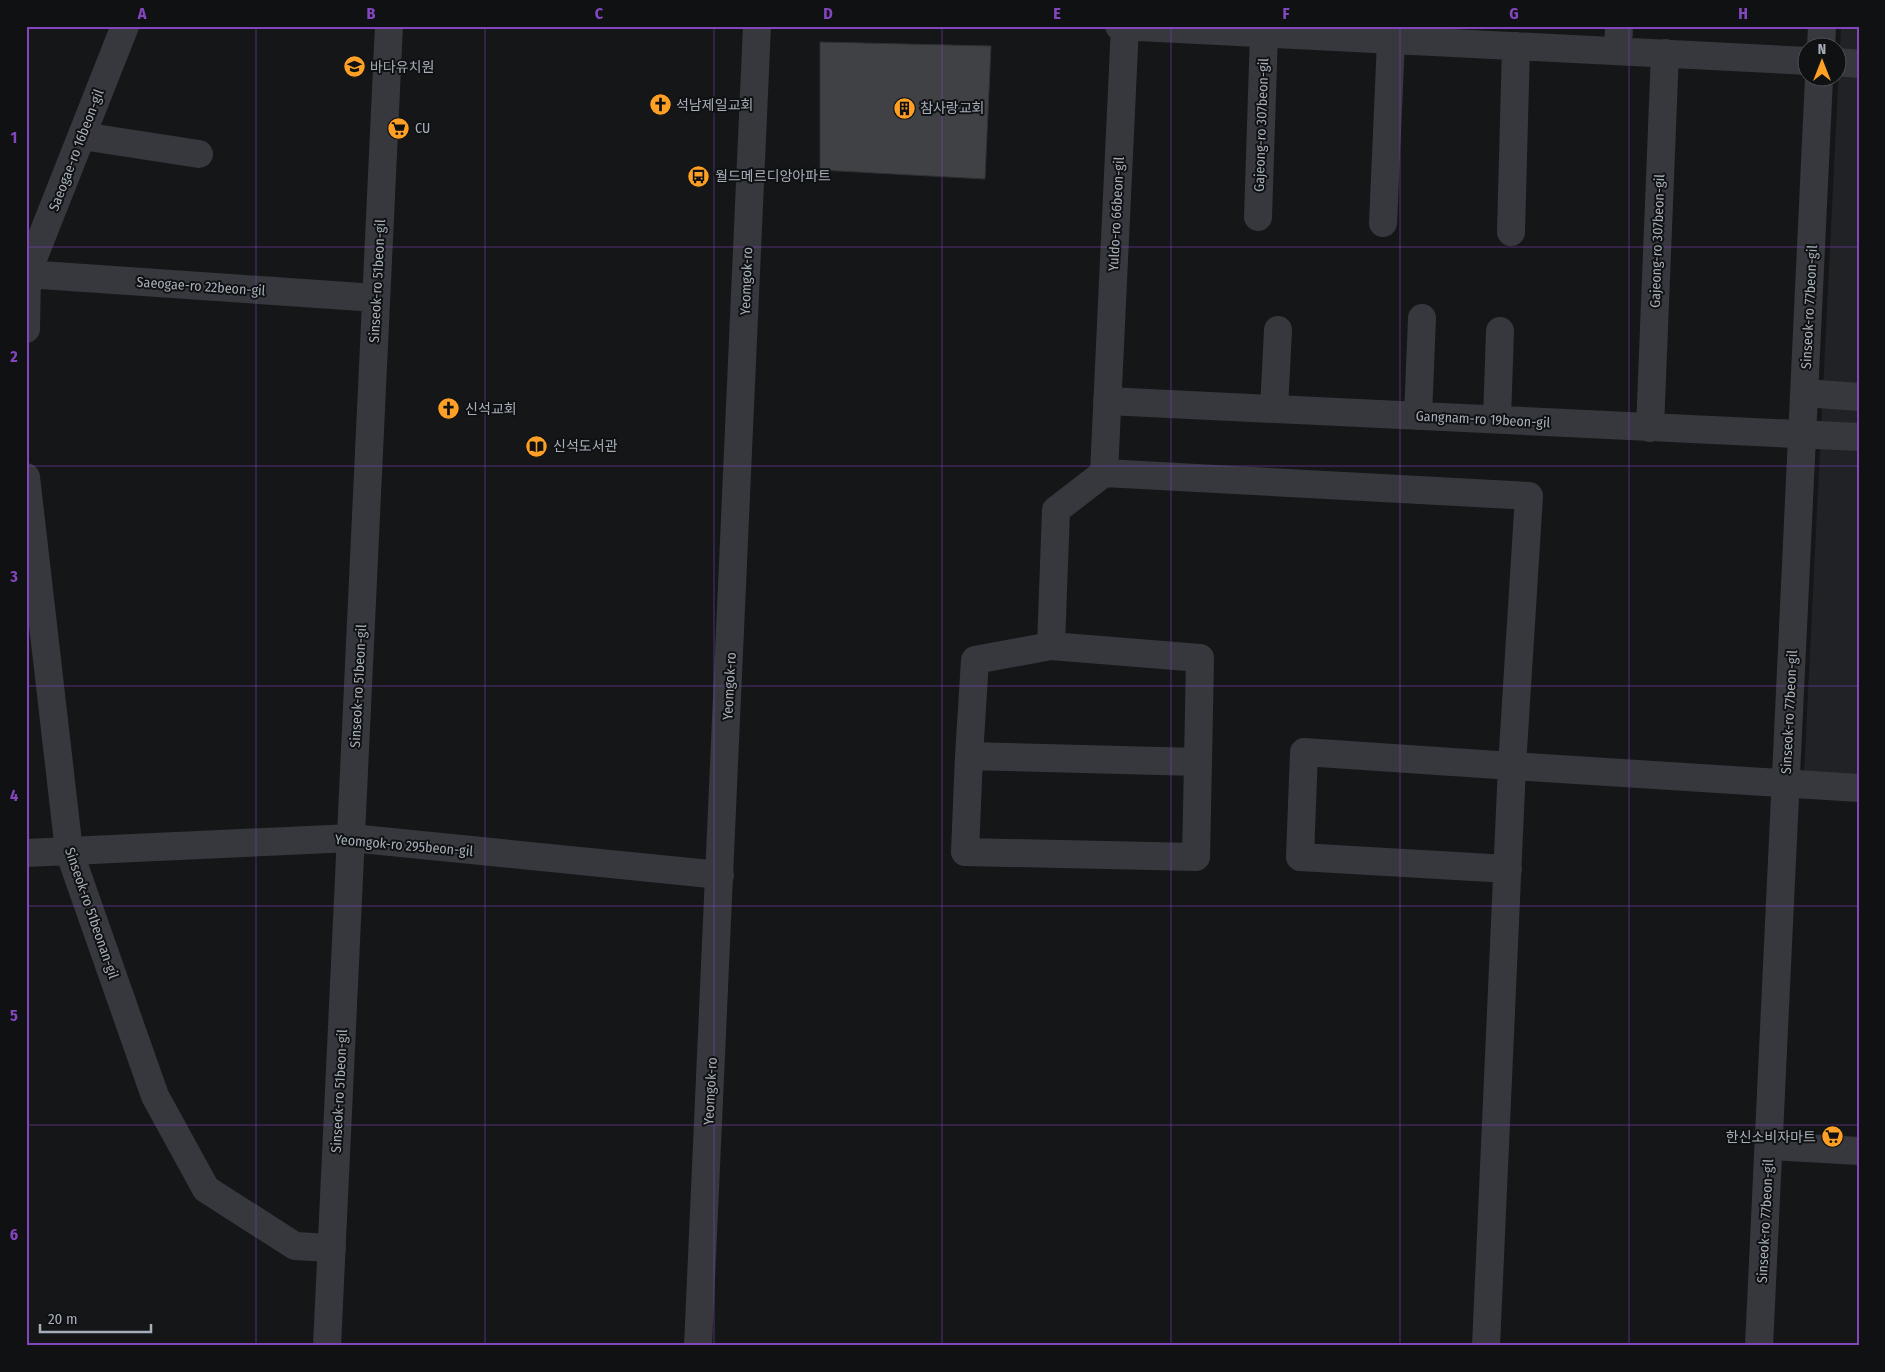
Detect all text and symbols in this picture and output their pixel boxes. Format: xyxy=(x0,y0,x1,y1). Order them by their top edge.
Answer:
text: A xyxy=(137,4,147,23)
text: B xyxy=(367,4,376,23)
text: C xyxy=(595,4,604,23)
text: D xyxy=(823,4,833,23)
text: E xyxy=(1053,4,1061,23)
text: F xyxy=(1282,4,1290,23)
text: G xyxy=(1509,4,1519,23)
text: H xyxy=(1738,4,1748,23)
north arrow xyxy=(1798,38,1848,88)
text: N xyxy=(1818,41,1826,58)
school or university icon: 바다유치원 xyxy=(342,55,366,79)
street label: Gajeong-ro 307beon-gil xyxy=(1251,58,1272,192)
place label: 바다유치원 xyxy=(370,59,434,76)
street label: Saeogae-ro 16beon-gil xyxy=(45,87,108,213)
church icon: 석남제일교회 xyxy=(648,93,672,117)
building icon: 참사랑교회 xyxy=(892,96,916,120)
place label: 석남제일교회 xyxy=(676,97,753,114)
place label: 참사랑교회 xyxy=(920,100,984,117)
supermarket icon: CU xyxy=(387,116,411,140)
place label: CU xyxy=(415,120,430,137)
text: 1 xyxy=(11,128,17,147)
street label: Yuldo-ro 66beon-gil xyxy=(1105,156,1128,272)
bus stop icon: 월드메르디앙아파트 xyxy=(687,164,711,188)
place label: 월드메르디앙아파트 xyxy=(715,168,831,185)
street label: Gajeong-ro 307beon-gil xyxy=(1647,174,1668,308)
street label: Sinseok-ro 51beon-gil xyxy=(366,218,389,343)
street label: Sinseok-ro 77beon-gil xyxy=(1798,244,1821,369)
street label: Yeomgok-ro xyxy=(737,247,756,315)
street label: Saeogae-ro 22beon-gil xyxy=(136,274,266,299)
text: 2 xyxy=(9,347,18,366)
church icon: 신석교회 xyxy=(437,397,461,421)
place label: 신석교회 xyxy=(465,401,517,418)
street label: Gangnam-ro 19beon-gil xyxy=(1415,407,1551,432)
library icon: 신석도서관 xyxy=(525,434,549,458)
place label: 신석도서관 xyxy=(553,438,618,455)
text: 3 xyxy=(9,567,18,586)
street label: Sinseok-ro 51beon-gil xyxy=(347,623,370,748)
street label: Sinseok-ro 77beon-gil xyxy=(1778,649,1801,774)
street label: Yeomgok-ro xyxy=(719,652,740,720)
text: 4 xyxy=(10,786,18,805)
street label: Yeomgok-ro 295beon-gil xyxy=(334,831,474,860)
street label: Sinseok-ro 51beonan-gil xyxy=(61,845,122,981)
text: 5 xyxy=(10,1006,18,1025)
street label: Sinseok-ro 51beon-gil xyxy=(328,1028,351,1153)
street label: Yeomgok-ro xyxy=(700,1057,721,1125)
supermarket icon: 한신소비자마트 xyxy=(1820,1125,1844,1149)
place label: 한신소비자마트 xyxy=(1726,1129,1816,1146)
street label: Sinseok-ro 77beon-gil xyxy=(1754,1158,1777,1283)
text: 6 xyxy=(10,1225,18,1244)
scale bar xyxy=(40,1302,151,1334)
text: 20 m xyxy=(48,1310,78,1328)

